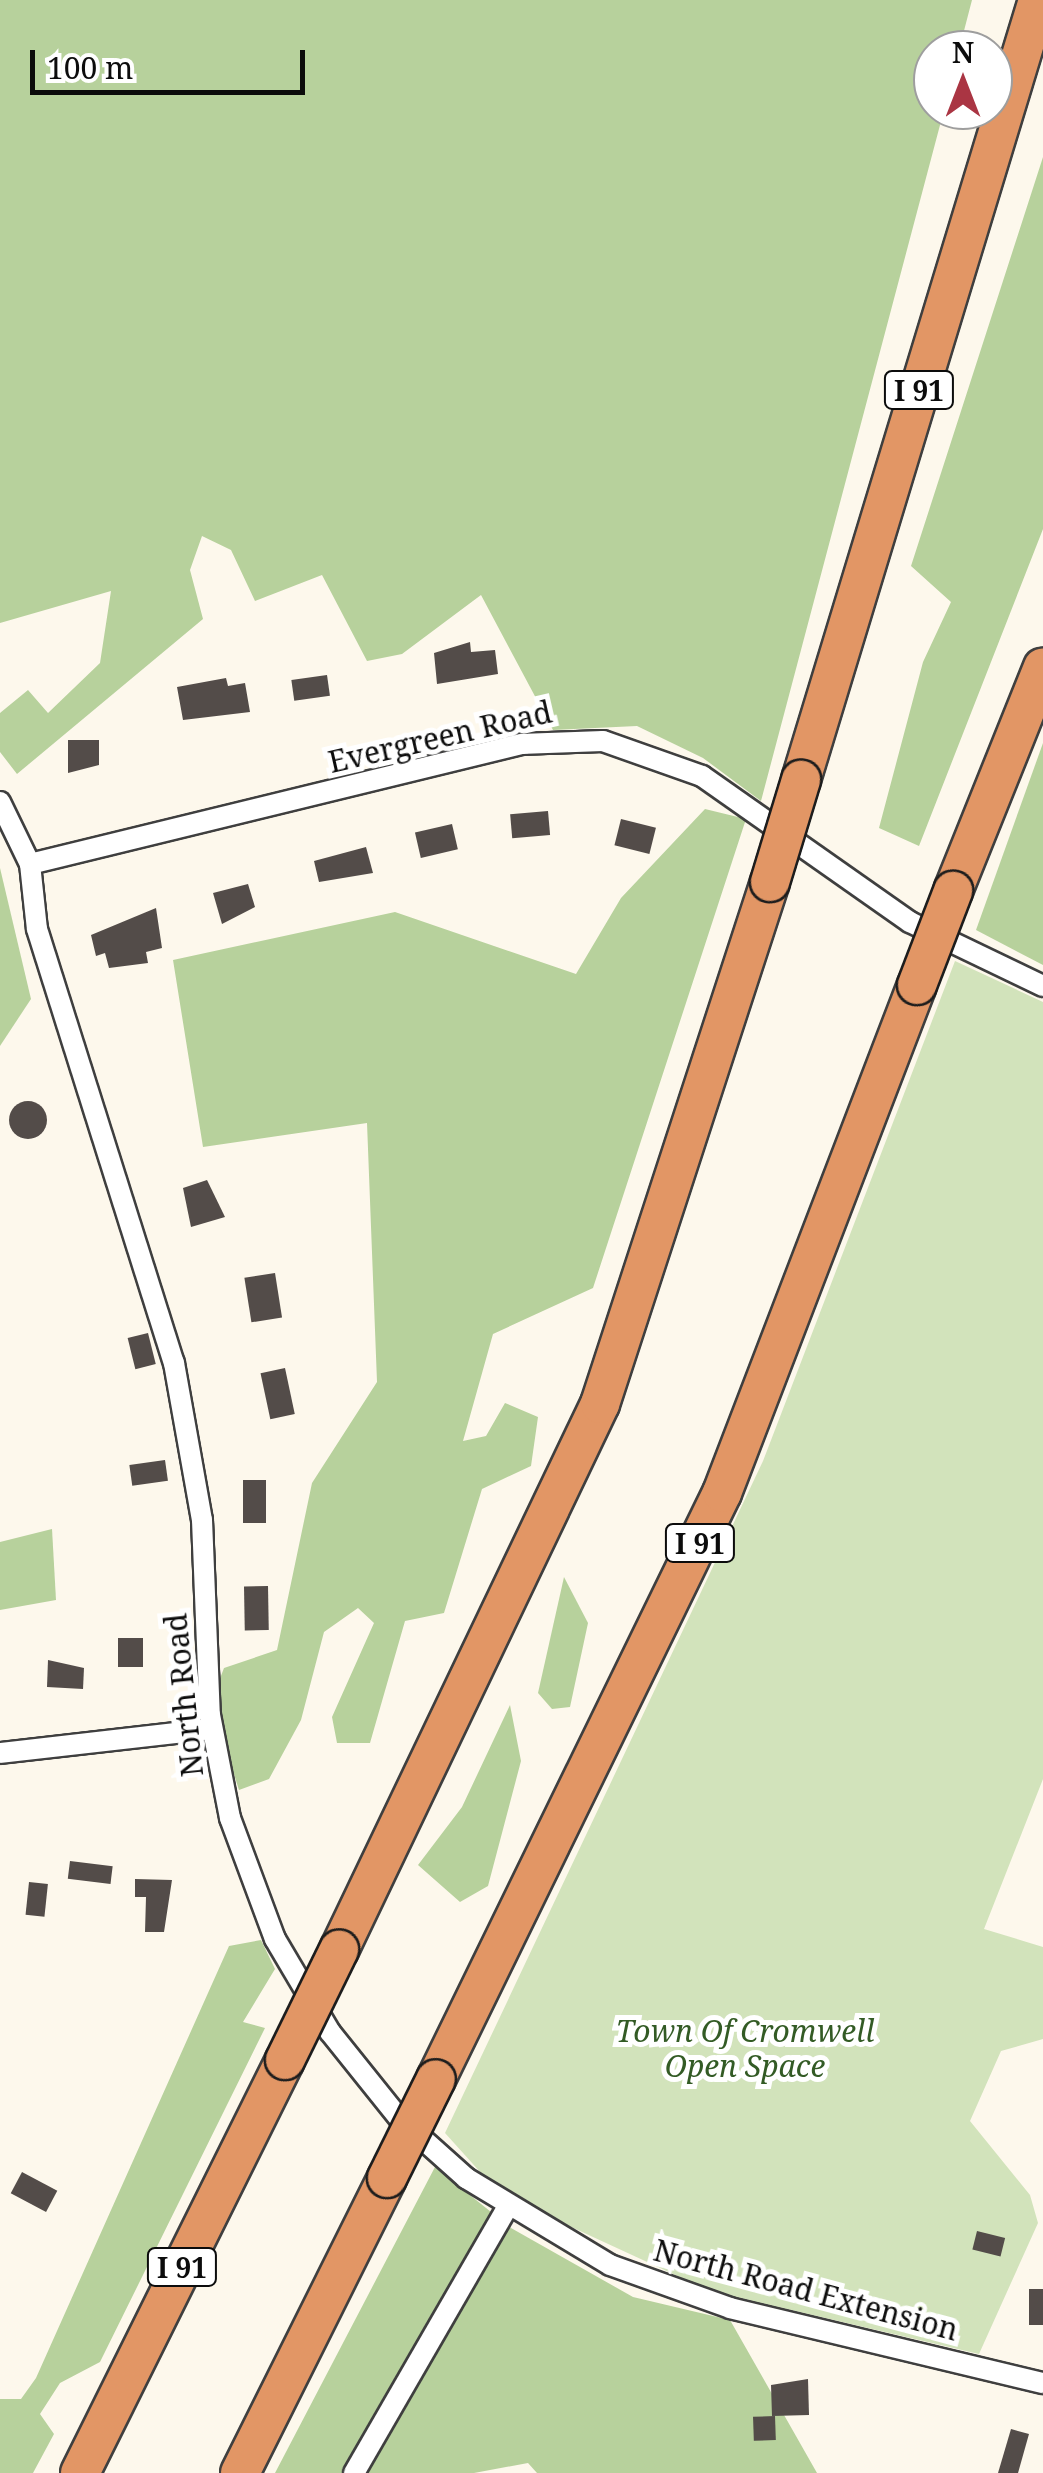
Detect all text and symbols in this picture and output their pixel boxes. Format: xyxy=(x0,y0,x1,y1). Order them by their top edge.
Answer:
scale bar xyxy=(35,30,310,92)
north arrow xyxy=(913,30,1013,130)
text: N xyxy=(952,33,974,71)
text: 100 m xyxy=(47,47,133,88)
road number: I 91 xyxy=(882,367,956,413)
street label: Evergreen Road xyxy=(325,694,555,780)
road number: I 91 xyxy=(662,1520,738,1566)
street label: North Road xyxy=(158,1612,210,1778)
park label: Town Of Cromwell Open Space xyxy=(616,2013,874,2084)
street label: North Road Extension xyxy=(650,2232,962,2348)
road number: I 91 xyxy=(144,2244,220,2290)

